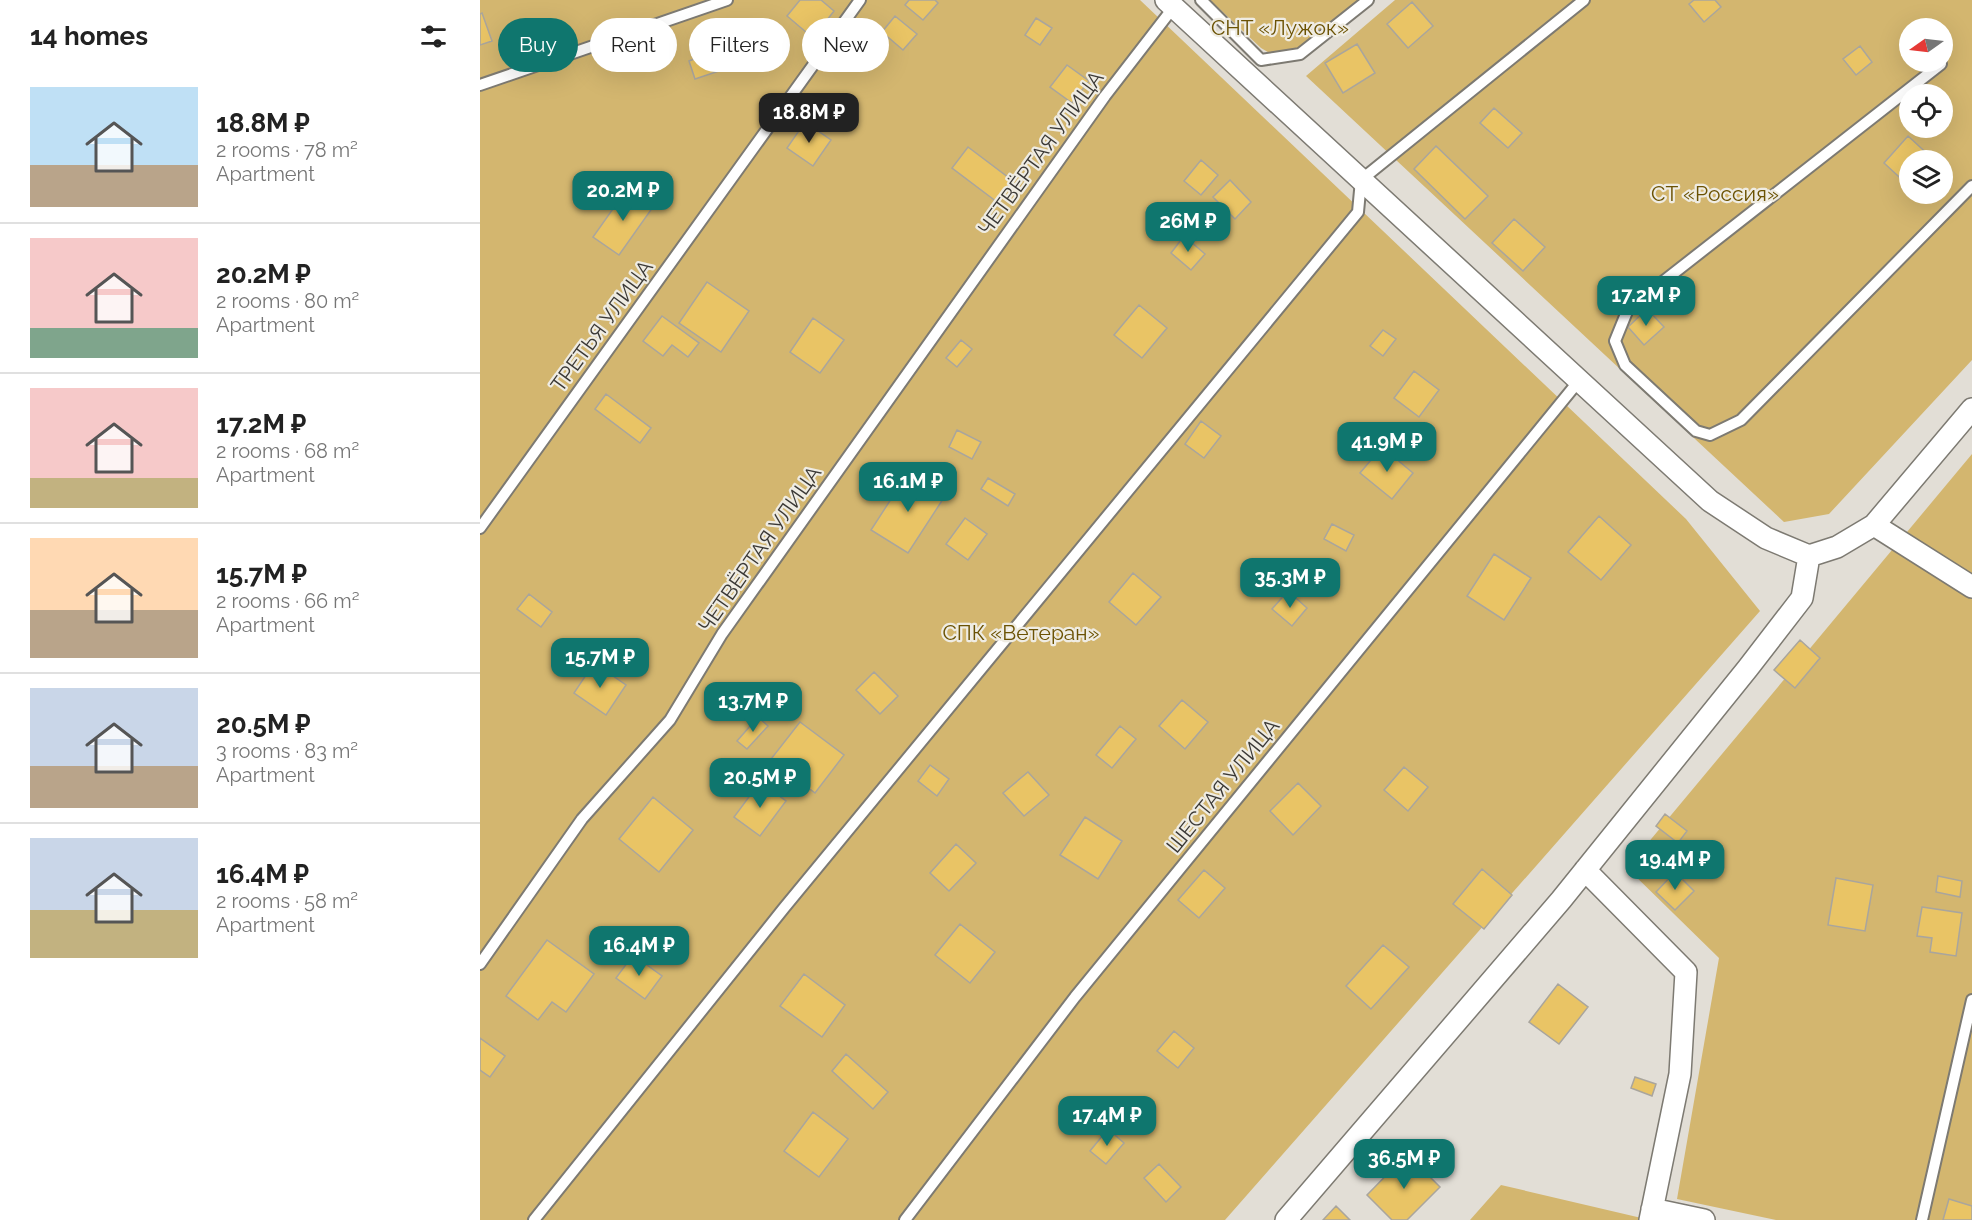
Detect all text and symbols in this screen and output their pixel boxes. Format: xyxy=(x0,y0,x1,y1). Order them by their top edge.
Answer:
park label: СНТ «Лужок» xyxy=(1211,15,1349,40)
chip: Buy xyxy=(498,18,578,72)
chip: Rent xyxy=(590,18,677,72)
chip: Filters xyxy=(689,18,790,72)
chip: New xyxy=(802,18,889,72)
north arrow xyxy=(1899,18,1953,72)
map controls xyxy=(1899,18,1953,204)
icon: filters xyxy=(417,20,450,53)
text: 14 homes xyxy=(30,21,148,51)
street label: ЧЕТВЁРТАЯ УЛИЦА xyxy=(973,66,1109,240)
button: locate xyxy=(1899,84,1953,138)
pin: 18.8M ₽ xyxy=(754,93,864,144)
text: 18.8M ₽ xyxy=(773,100,845,124)
text: 18.8M ₽ xyxy=(216,108,310,138)
icon: home xyxy=(78,111,150,183)
text: 2 rooms · 78 m² xyxy=(216,138,358,162)
button: layers xyxy=(1899,150,1953,204)
text: Apartment xyxy=(216,162,315,186)
pin: 20.2M ₽ xyxy=(568,171,678,222)
text: 20.2M ₽ xyxy=(586,178,660,202)
park label: СТ «Россия» xyxy=(1651,181,1779,206)
pin: 26M ₽ xyxy=(1146,202,1230,253)
text: 26M ₽ xyxy=(1159,209,1217,233)
street label: ТРЕТЬЯ УЛИЦА xyxy=(545,255,658,396)
text: 20.2M ₽ xyxy=(216,259,311,289)
icon: home xyxy=(78,262,150,334)
pin: 17.2M ₽ xyxy=(1591,276,1701,327)
text: 17.2M ₽ xyxy=(1611,283,1681,307)
text: 2 rooms · 80 m² xyxy=(216,289,359,313)
text: Apartment xyxy=(216,313,315,337)
text: 17.2M ₽ xyxy=(216,409,306,439)
icon: home xyxy=(78,412,150,484)
pin: 41.9M ₽ xyxy=(1332,422,1442,473)
text: 41.9M ₽ xyxy=(1351,429,1423,453)
text: 2 rooms · 68 m² xyxy=(216,439,359,463)
street label: ЧЕТВЁРТАЯ УЛИЦА xyxy=(693,461,826,637)
pin: 16.1M ₽ xyxy=(853,462,963,513)
text: Apartment xyxy=(216,463,315,487)
text: 16.1M ₽ xyxy=(873,469,943,493)
pin: 35.3M ₽ xyxy=(1235,558,1345,609)
text: 15.7M ₽ xyxy=(216,559,307,589)
icon: home xyxy=(78,562,150,634)
text: 35.3M ₽ xyxy=(1254,565,1326,589)
text: 2 rooms · 66 m² xyxy=(216,589,359,613)
text: Apartment xyxy=(216,613,315,637)
park label: СПК «Ветеран» xyxy=(942,620,1100,645)
pin: 15.7M ₽ xyxy=(545,638,655,689)
text: 15.7M ₽ xyxy=(565,645,635,669)
pin: 13.7M ₽ xyxy=(698,682,808,733)
text: 13.7M ₽ xyxy=(718,689,788,713)
text: 20.5M ₽ xyxy=(216,709,311,739)
icon: home xyxy=(78,712,150,784)
street label: ШЕСТАЯ УЛИЦА xyxy=(1161,714,1284,858)
text: 3 rooms · 83 m² xyxy=(216,739,358,763)
pin: 20.5M ₽ xyxy=(705,758,815,809)
text: Apartment xyxy=(216,763,315,787)
text: 20.5M ₽ xyxy=(724,765,796,789)
pin: 19.4M ₽ xyxy=(1620,840,1730,891)
text: 19.4M ₽ xyxy=(1639,847,1711,871)
text: 16.4M ₽ xyxy=(216,859,309,889)
icon: home xyxy=(78,862,150,934)
text: 2 rooms · 58 m² xyxy=(216,889,358,913)
text: Apartment xyxy=(216,913,315,937)
pin: 16.4M ₽ xyxy=(584,926,694,977)
text: 16.4M ₽ xyxy=(603,933,675,957)
pin: 17.4M ₽ xyxy=(1052,1096,1162,1147)
text: 17.4M ₽ xyxy=(1072,1103,1142,1127)
pin: 36.5M ₽ xyxy=(1349,1139,1459,1190)
text: 36.5M ₽ xyxy=(1368,1146,1440,1170)

